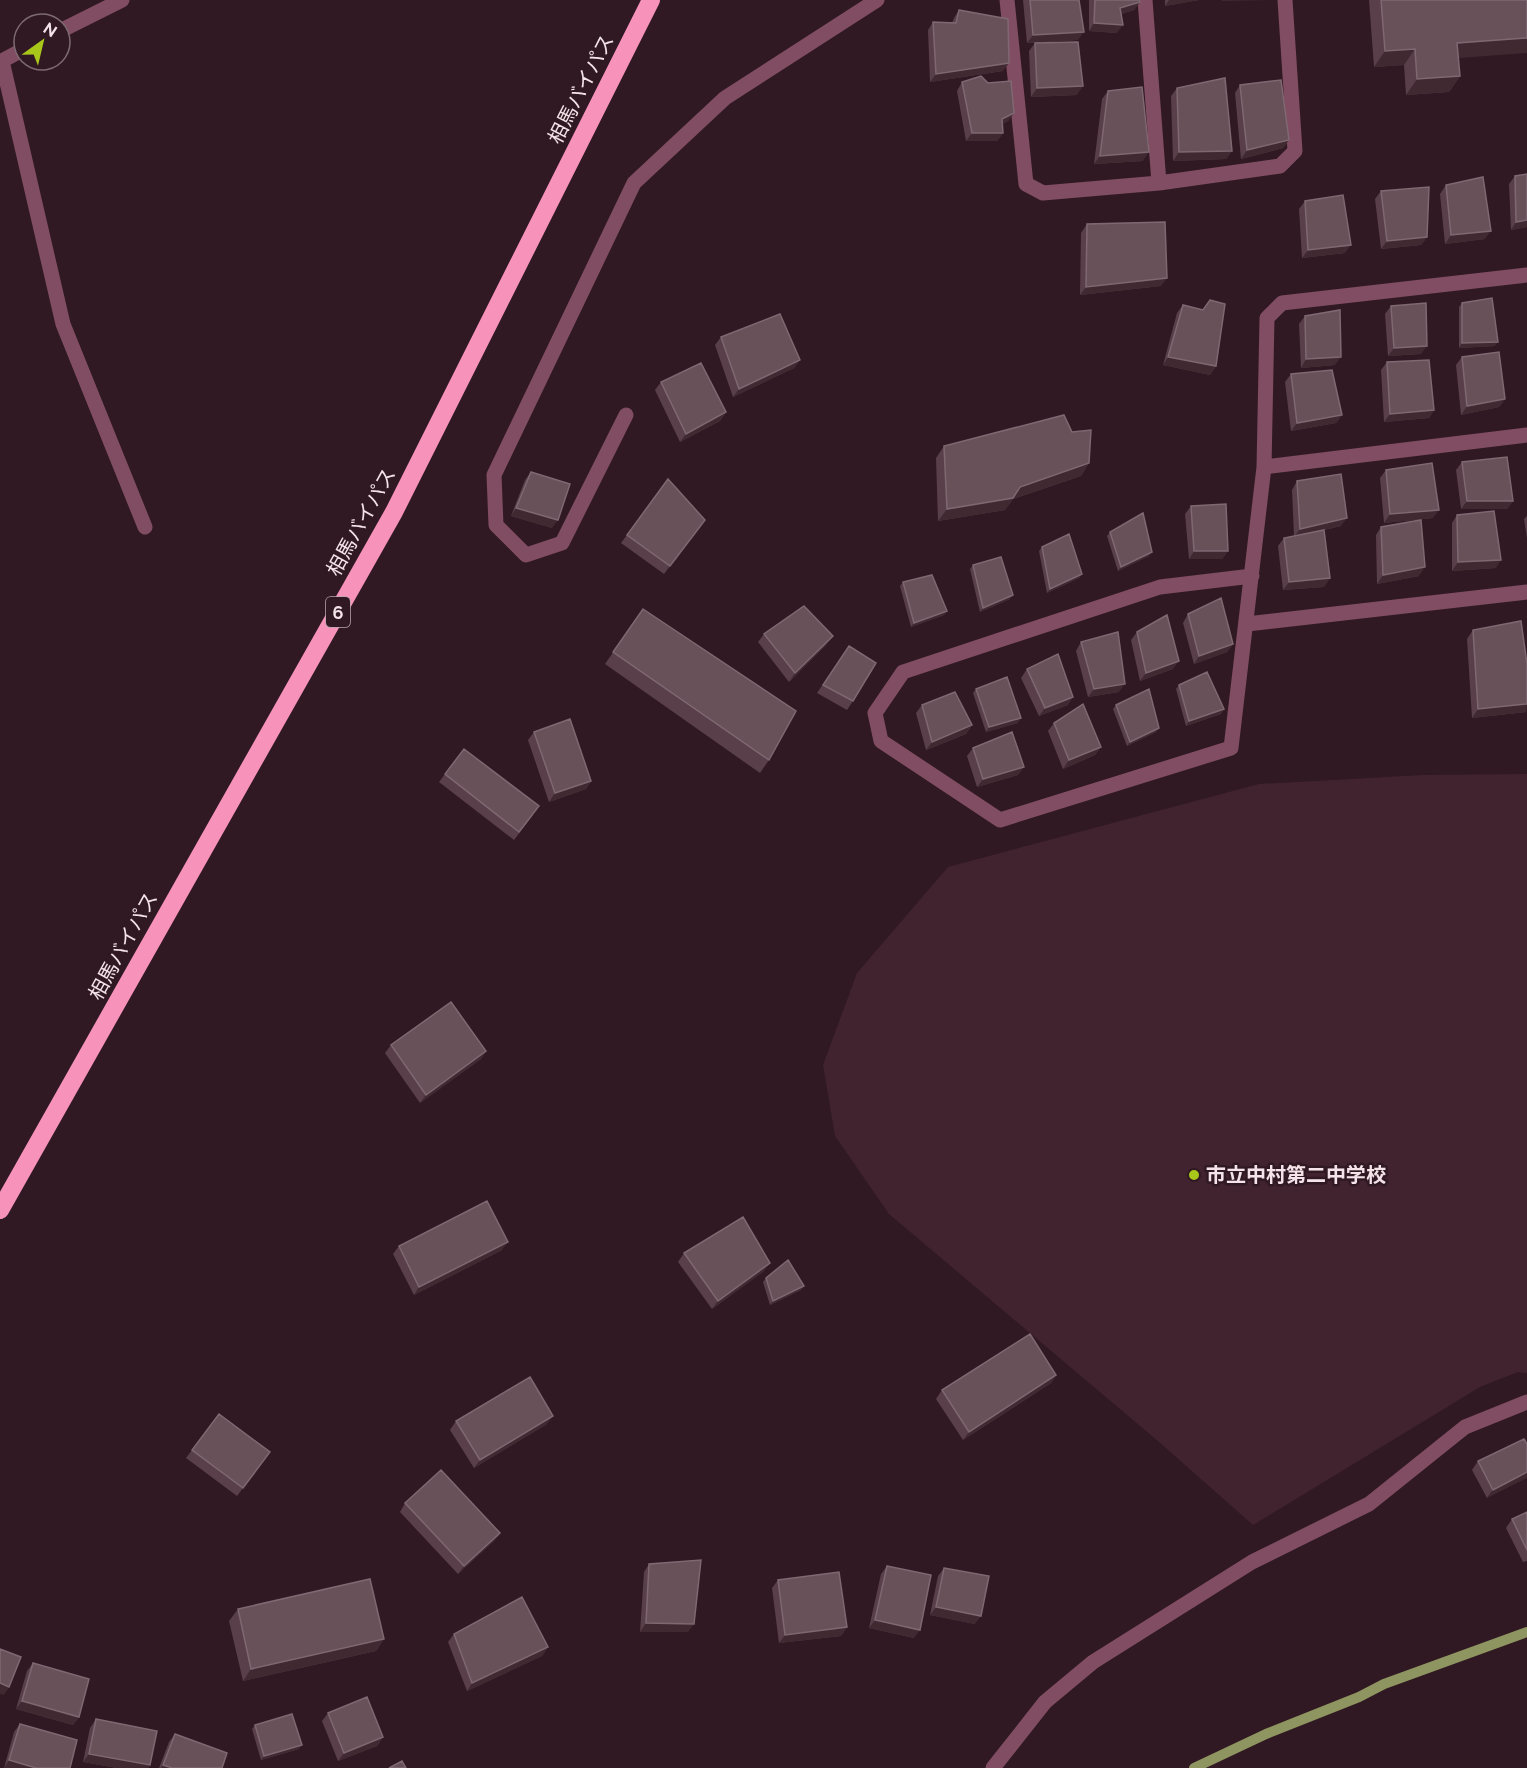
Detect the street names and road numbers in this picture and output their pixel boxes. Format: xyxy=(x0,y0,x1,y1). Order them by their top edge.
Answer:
street label: 相馬バイパス xyxy=(543,30,619,148)
street label: 相馬バイパス xyxy=(322,464,400,580)
road number: 6 xyxy=(326,597,350,627)
street label: 相馬バイパス xyxy=(84,888,162,1004)

